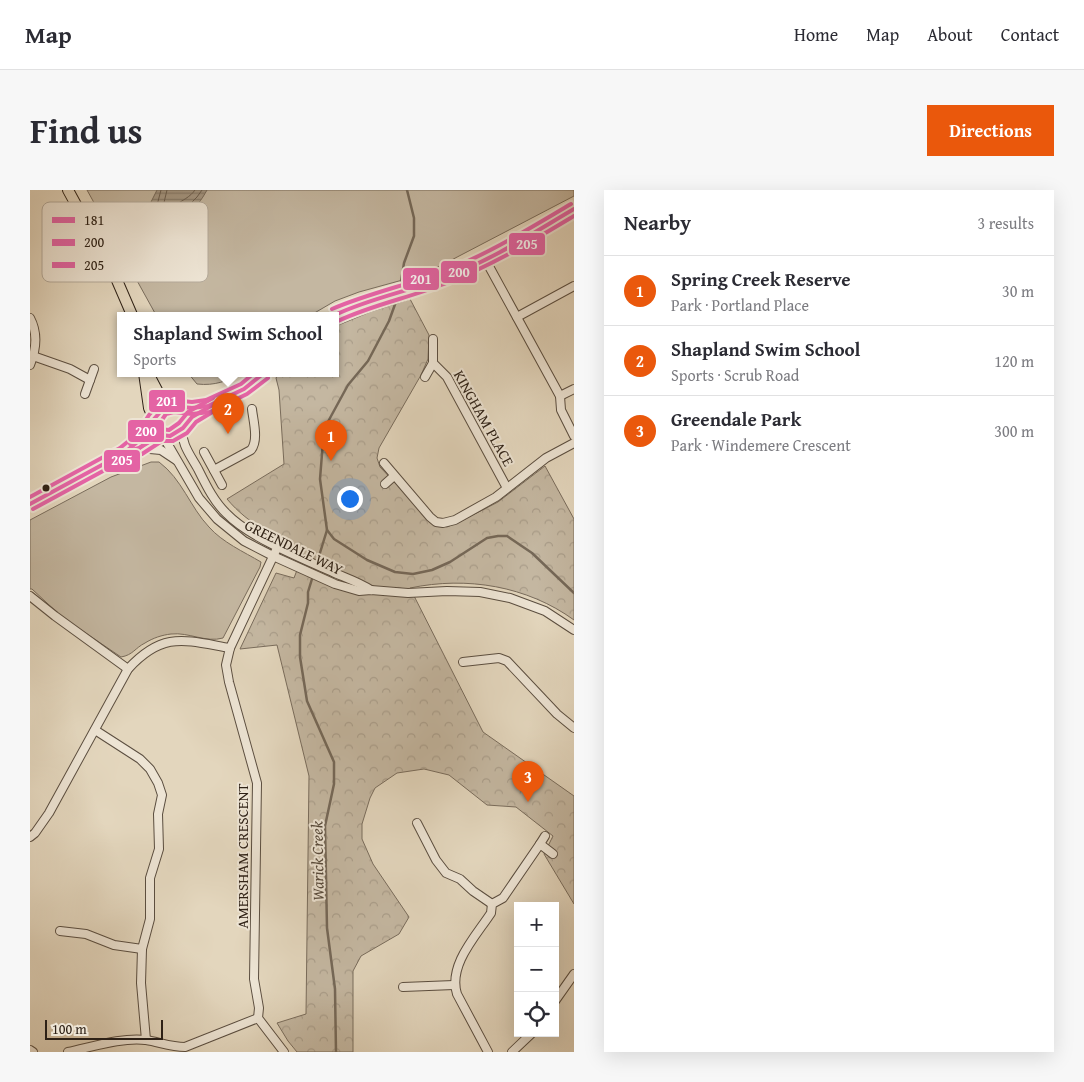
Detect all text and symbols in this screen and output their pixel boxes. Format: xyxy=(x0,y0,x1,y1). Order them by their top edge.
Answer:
text: Map xyxy=(25,17,72,52)
text: Home xyxy=(794,21,838,48)
text: Map xyxy=(866,21,899,48)
text: About xyxy=(927,21,973,48)
text: Contact xyxy=(1001,21,1059,48)
text: Find us xyxy=(30,105,143,156)
button: Directions xyxy=(927,105,1054,156)
legend xyxy=(42,202,208,282)
text: Nearby xyxy=(624,207,691,238)
text: 181 xyxy=(84,210,104,230)
text: 3 results xyxy=(977,211,1034,235)
text: 200 xyxy=(84,232,104,252)
line badge: 205 xyxy=(508,232,546,256)
text: 205 xyxy=(516,234,538,254)
text: 205 xyxy=(84,255,104,275)
line badge: 200 xyxy=(440,260,478,284)
text: 200 xyxy=(448,262,470,282)
text: Spring Creek Reserve xyxy=(671,265,851,293)
line badge: 201 xyxy=(402,267,440,291)
text: 201 xyxy=(410,269,432,289)
text: 1 xyxy=(636,279,644,303)
text: 30 m xyxy=(1002,279,1034,303)
text: Park · Portland Place xyxy=(671,293,809,317)
popup xyxy=(117,312,339,377)
text: Shapland Swim School xyxy=(133,319,323,347)
text: Shapland Swim School xyxy=(671,335,861,363)
text: Sports xyxy=(133,347,176,371)
text: 2 xyxy=(636,349,644,373)
text: 120 m xyxy=(994,349,1034,373)
text: Sports · Scrub Road xyxy=(671,363,799,387)
street label: KINGHAM PLACE xyxy=(449,366,519,470)
line badge: 201 xyxy=(148,389,186,413)
text: 201 xyxy=(156,391,178,411)
pin: 2 xyxy=(212,393,244,434)
text: Greendale Park xyxy=(671,405,801,433)
line badge: 200 xyxy=(127,419,165,443)
text: 3 xyxy=(636,419,644,443)
text: 300 m xyxy=(994,419,1034,443)
pin: 1 xyxy=(315,420,347,461)
text: 200 xyxy=(135,421,157,441)
text: Park · Windemere Crescent xyxy=(671,433,851,457)
line badge: 205 xyxy=(103,449,141,473)
text: 205 xyxy=(111,450,133,470)
unlabelled marker xyxy=(41,483,51,493)
your location xyxy=(337,486,363,512)
street label: GREENDALE WAY xyxy=(241,514,347,580)
pin: 3 xyxy=(512,761,544,802)
street label: AMERSHAM CRESCENT xyxy=(232,783,253,929)
water label: Warick Creek xyxy=(304,820,330,901)
map controls xyxy=(514,902,559,1037)
button: + xyxy=(514,902,559,947)
button: − xyxy=(514,947,559,992)
button: locate xyxy=(514,992,559,1037)
scale bar xyxy=(45,1017,162,1040)
text: 100 m xyxy=(52,1019,87,1039)

